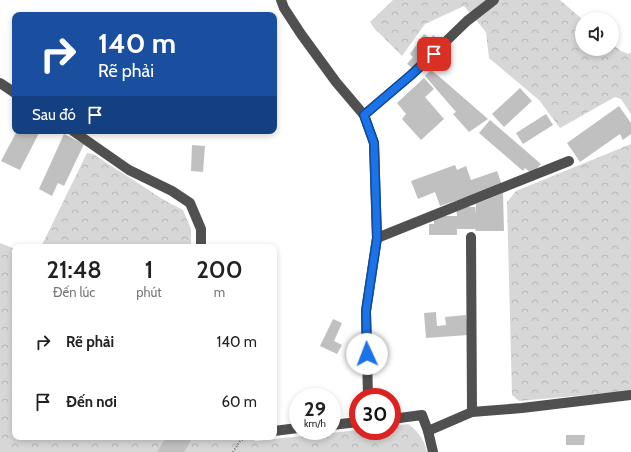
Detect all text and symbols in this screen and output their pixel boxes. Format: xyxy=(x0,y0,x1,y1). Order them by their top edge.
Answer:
map controls xyxy=(575,12,619,56)
button: sound xyxy=(575,12,619,56)
text: 140 m xyxy=(98,26,176,60)
icon: right xyxy=(32,28,84,80)
pin xyxy=(417,37,451,71)
icon: arrive xyxy=(423,43,445,65)
text: Rẽ phải xyxy=(98,60,154,82)
icon: arrive xyxy=(84,104,106,126)
text: Sau đó xyxy=(32,106,76,124)
text: 21:48 xyxy=(46,255,102,284)
text: 1 xyxy=(145,255,153,284)
text: 200 xyxy=(196,255,243,284)
text: Đến lúc xyxy=(53,284,95,300)
text: phút xyxy=(136,284,162,300)
text: m xyxy=(214,284,225,300)
icon: right xyxy=(32,331,54,353)
text: Rẽ phải xyxy=(66,333,114,351)
text: 140 m xyxy=(216,333,257,351)
position arrow xyxy=(346,333,388,375)
speed limit sign: 30 xyxy=(349,388,401,440)
icon: arrive xyxy=(32,391,54,413)
text: Đến nơi xyxy=(66,393,117,411)
text: 60 m xyxy=(221,393,257,411)
text: 29 xyxy=(304,397,326,421)
text: km/h xyxy=(304,417,326,430)

